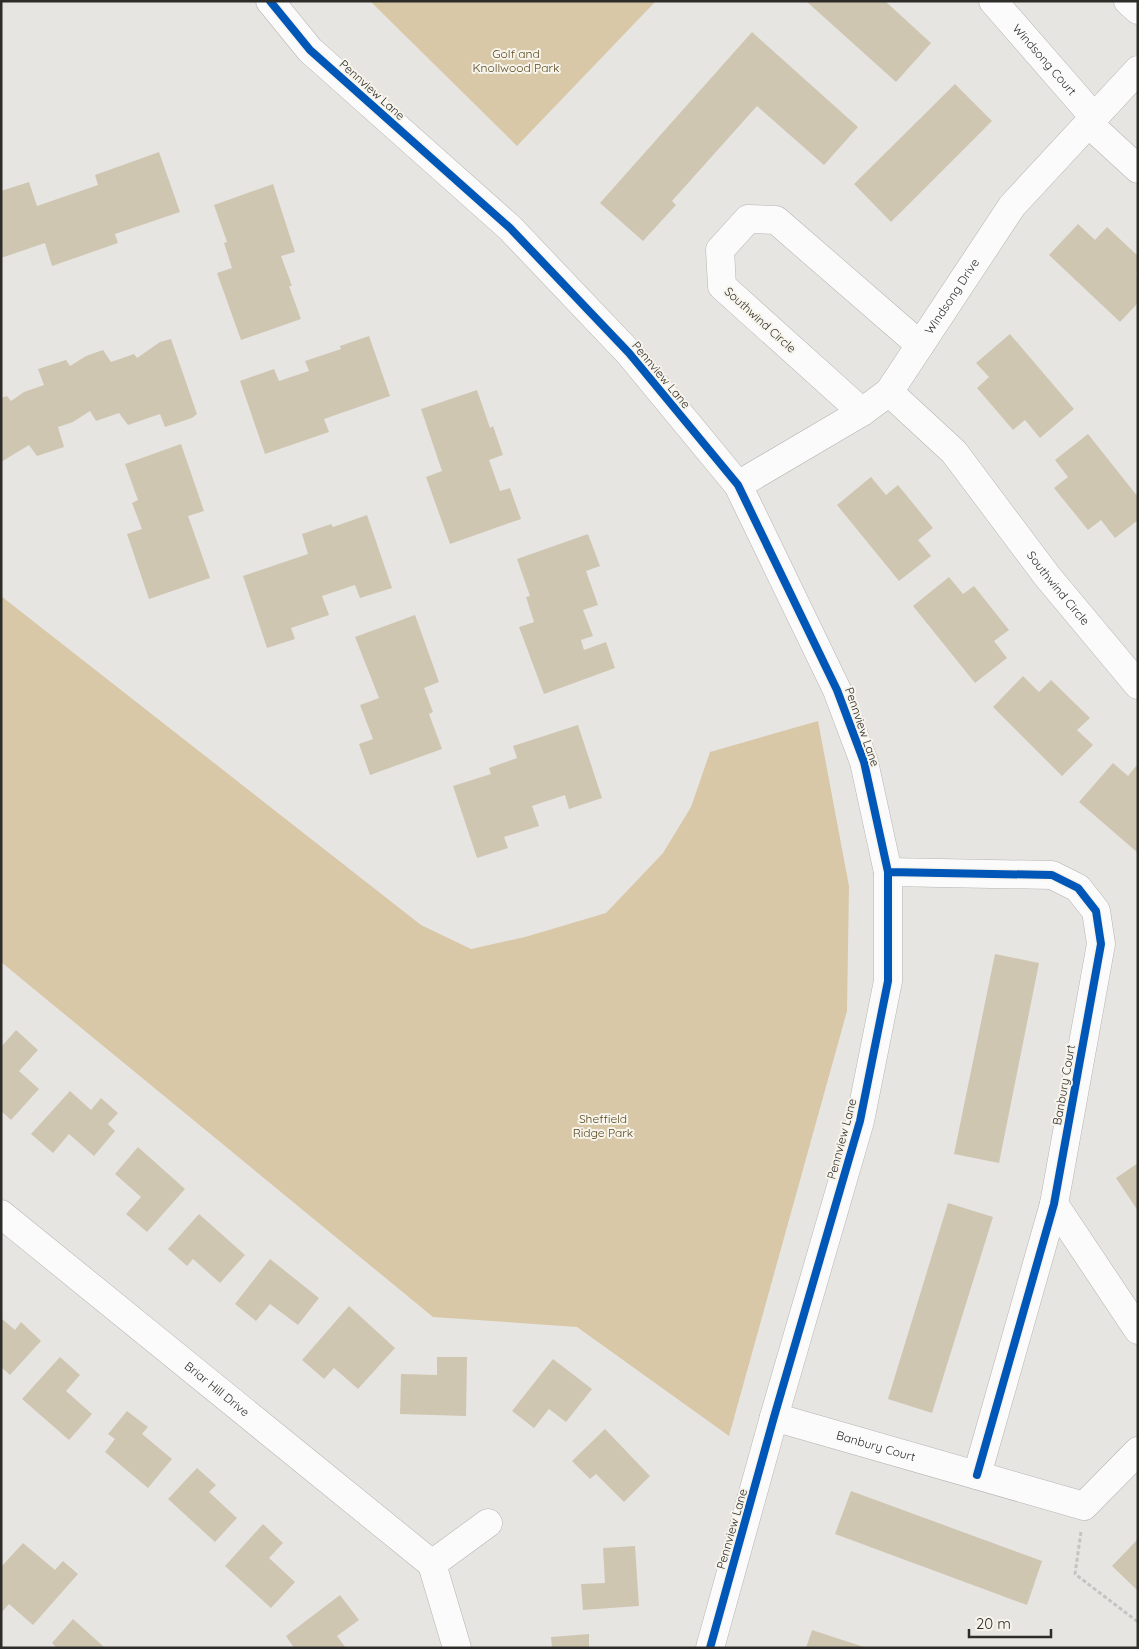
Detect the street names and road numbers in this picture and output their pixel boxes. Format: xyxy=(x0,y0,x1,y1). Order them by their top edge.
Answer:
street label: Windsong Court xyxy=(1010,21,1080,98)
street label: Pennview Lane xyxy=(336,56,408,123)
street label: Windsong Drive xyxy=(921,255,982,337)
street label: Southwind Circle xyxy=(721,284,799,356)
street label: Pennview Lane xyxy=(629,338,694,411)
street label: Southwind Circle xyxy=(1024,548,1093,628)
street label: Pennview Lane xyxy=(842,685,883,769)
street label: Banbury Court xyxy=(1049,1044,1078,1126)
street label: Pennview Lane xyxy=(824,1097,860,1181)
street label: Briar Hill Drive xyxy=(182,1358,253,1420)
street label: Banbury Court xyxy=(835,1427,917,1464)
street label: Pennview Lane xyxy=(713,1487,750,1571)

